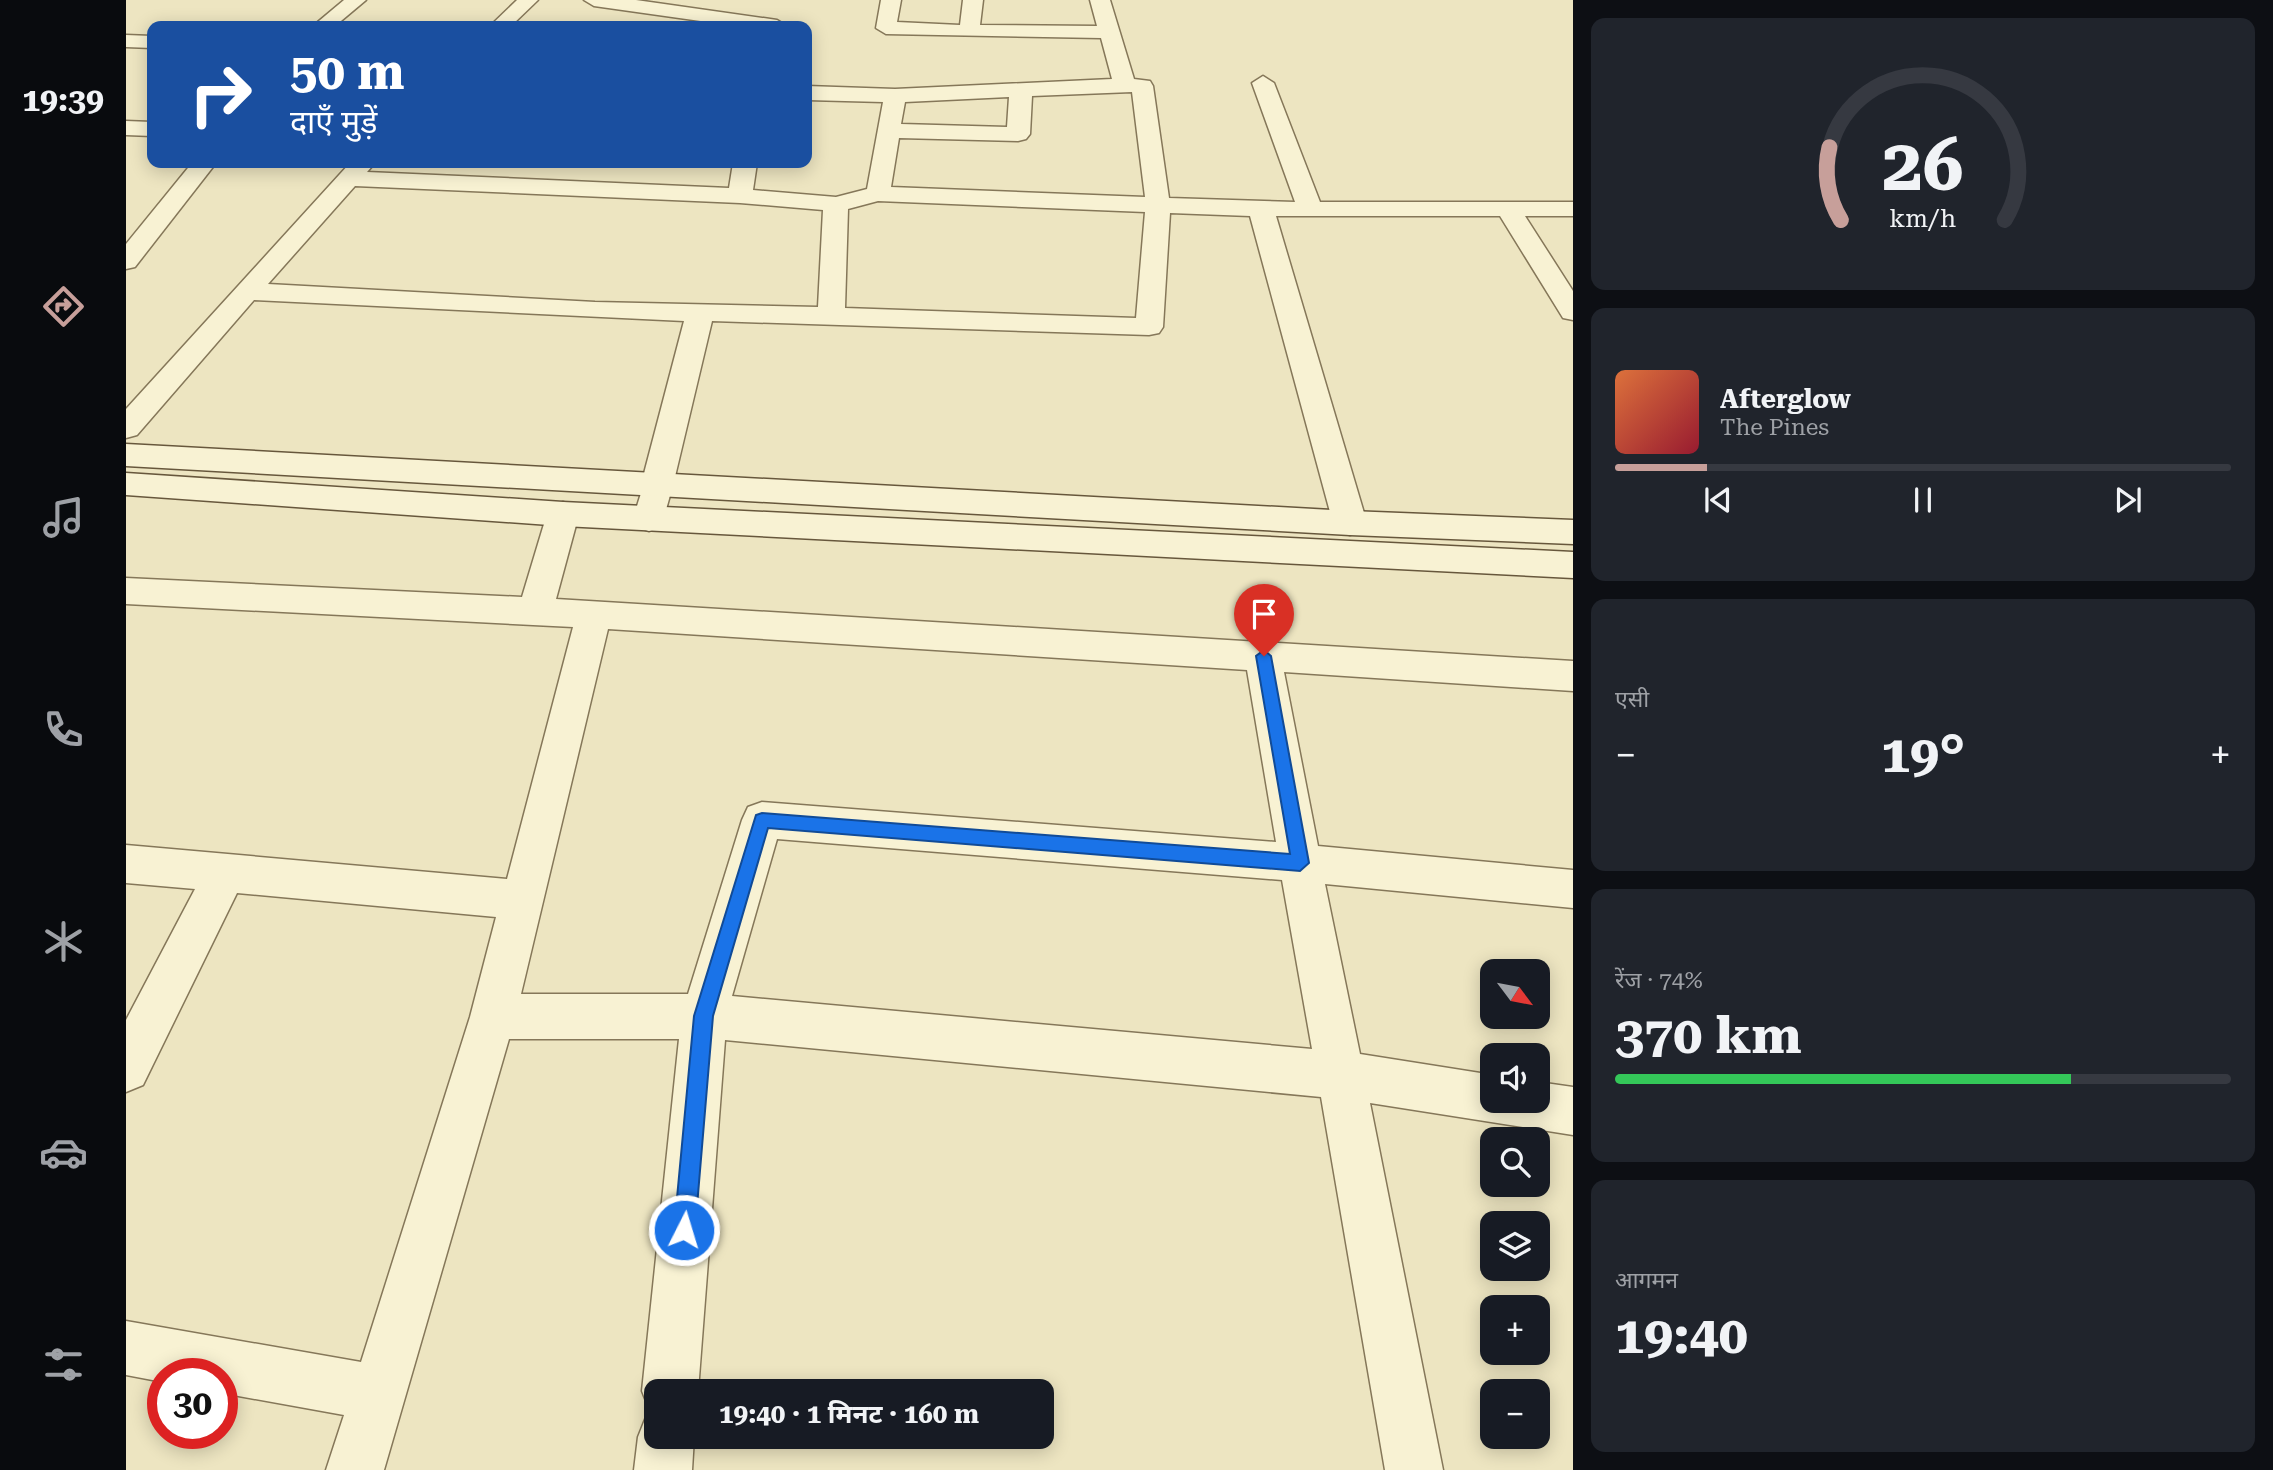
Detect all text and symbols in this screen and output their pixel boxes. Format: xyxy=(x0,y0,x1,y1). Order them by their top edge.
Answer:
text: 50 m xyxy=(290,44,405,101)
icon: right xyxy=(175,49,266,140)
text: 19:39 xyxy=(22,81,104,119)
text: दाएँ मुड़ें xyxy=(290,103,377,141)
text: 26 xyxy=(1882,124,1964,209)
text: km/h xyxy=(1890,204,1956,233)
icon: directions xyxy=(39,282,88,331)
text: Afterglow xyxy=(1720,384,1851,414)
text: The Pines xyxy=(1720,414,1829,441)
icon: previous xyxy=(1699,481,1737,519)
icon: pause xyxy=(1904,481,1942,519)
icon: next xyxy=(2109,481,2147,519)
icon: music xyxy=(39,493,88,542)
pin xyxy=(1234,584,1294,656)
icon: arrive xyxy=(1245,595,1283,633)
text: एसी xyxy=(1615,686,1649,713)
icon: phone xyxy=(39,705,88,754)
text: 19° xyxy=(1881,724,1965,785)
text: − xyxy=(1615,733,1636,777)
text: + xyxy=(2210,733,2231,777)
icon: climate xyxy=(39,917,88,966)
north arrow xyxy=(1480,959,1550,1029)
map controls xyxy=(1480,959,1550,1449)
text: रेंज · 74% xyxy=(1615,967,1703,994)
text: 370 km xyxy=(1615,1005,1802,1066)
button: sound xyxy=(1480,1043,1550,1113)
button: search xyxy=(1480,1127,1550,1197)
icon: car xyxy=(39,1128,88,1177)
position arrow xyxy=(647,1193,721,1267)
button: layers xyxy=(1480,1211,1550,1281)
text: आगमन xyxy=(1615,1267,1678,1294)
button: + xyxy=(1480,1295,1550,1365)
text: 19:40 xyxy=(1615,1305,1748,1366)
icon: filters xyxy=(39,1340,88,1389)
speed limit sign: 30 xyxy=(147,1358,238,1449)
button: − xyxy=(1480,1379,1550,1449)
text: 19:40 · 1 मिनट · 160 m xyxy=(719,1399,979,1429)

